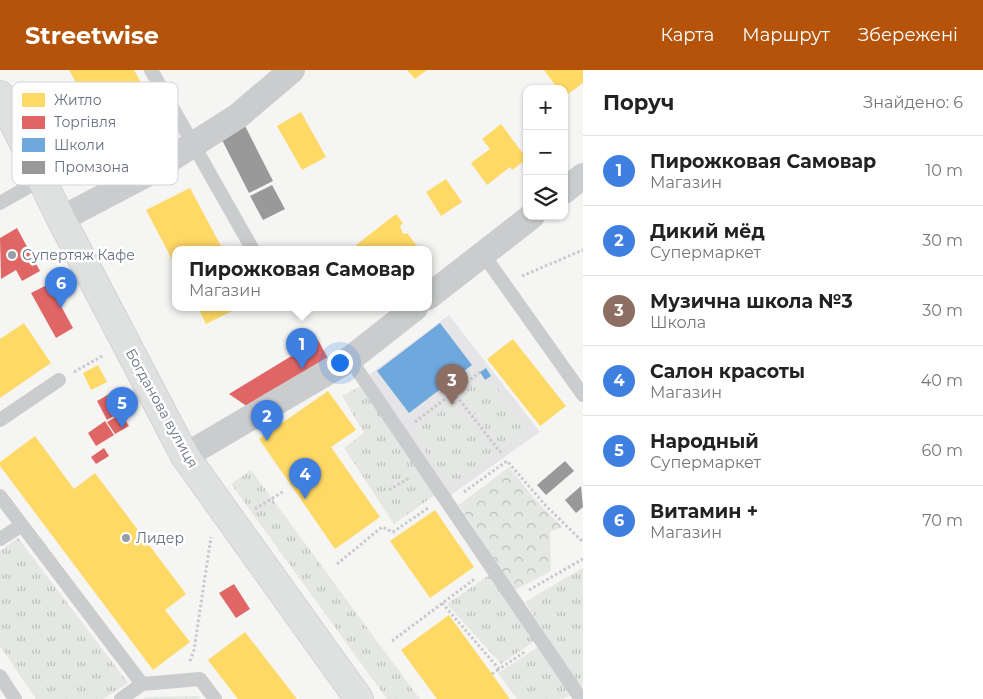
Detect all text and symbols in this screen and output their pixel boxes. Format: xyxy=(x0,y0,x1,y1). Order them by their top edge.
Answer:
text: Streetwise xyxy=(25,21,159,50)
text: Карта xyxy=(661,24,714,46)
text: Маршрут xyxy=(742,24,830,46)
text: Збережені xyxy=(858,24,958,46)
legend xyxy=(12,82,178,185)
map controls xyxy=(523,85,568,220)
button: + xyxy=(523,85,568,130)
text: Поруч xyxy=(603,90,674,115)
text: Житло xyxy=(54,91,102,109)
text: Знайдено: 6 xyxy=(863,93,963,112)
text: Торгівля xyxy=(54,113,116,131)
button: − xyxy=(523,130,568,175)
text: Школи xyxy=(54,136,105,154)
text: Пирожковая Самовар xyxy=(650,150,876,173)
text: Промзона xyxy=(54,158,129,176)
text: 1 xyxy=(616,161,622,180)
text: 10 m xyxy=(925,161,963,180)
text: Магазин xyxy=(650,173,722,192)
button: layers xyxy=(523,175,568,220)
text: Дикий мёд xyxy=(650,220,765,243)
text: 2 xyxy=(614,231,624,250)
text: 30 m xyxy=(922,231,963,250)
text: Супермаркет xyxy=(650,243,761,262)
place label: Супертяж Кафе xyxy=(22,246,135,264)
popup xyxy=(172,246,432,311)
marker: Супертяж Кафе xyxy=(6,249,18,261)
text: Пирожковая Самовар xyxy=(189,258,415,281)
pin: 6 xyxy=(45,267,77,308)
text: Магазин xyxy=(189,281,261,300)
text: Музична школа №3 xyxy=(650,290,853,313)
text: 3 xyxy=(614,301,624,320)
text: 30 m xyxy=(922,301,963,320)
text: Школа xyxy=(650,313,706,332)
pin: 1 xyxy=(286,328,318,369)
street label: Богданова вулиця xyxy=(122,345,202,471)
your location xyxy=(327,350,353,376)
text: Салон красоты xyxy=(650,360,805,383)
pin: 3 xyxy=(436,364,468,405)
text: 4 xyxy=(613,371,625,390)
text: 40 m xyxy=(921,371,963,390)
text: Магазин xyxy=(650,383,722,402)
pin: 5 xyxy=(106,387,138,428)
pin: 2 xyxy=(251,400,283,441)
text: Народный xyxy=(650,430,759,453)
text: 5 xyxy=(614,441,624,460)
text: 60 m xyxy=(921,441,963,460)
text: Супермаркет xyxy=(650,453,761,472)
pin: 4 xyxy=(289,458,321,499)
text: Витамин + xyxy=(650,500,758,523)
text: 6 xyxy=(614,511,624,530)
text: 70 m xyxy=(922,511,963,530)
text: Магазин xyxy=(650,523,722,542)
place label: Лидер xyxy=(136,529,184,547)
marker: Лидер xyxy=(120,532,132,544)

